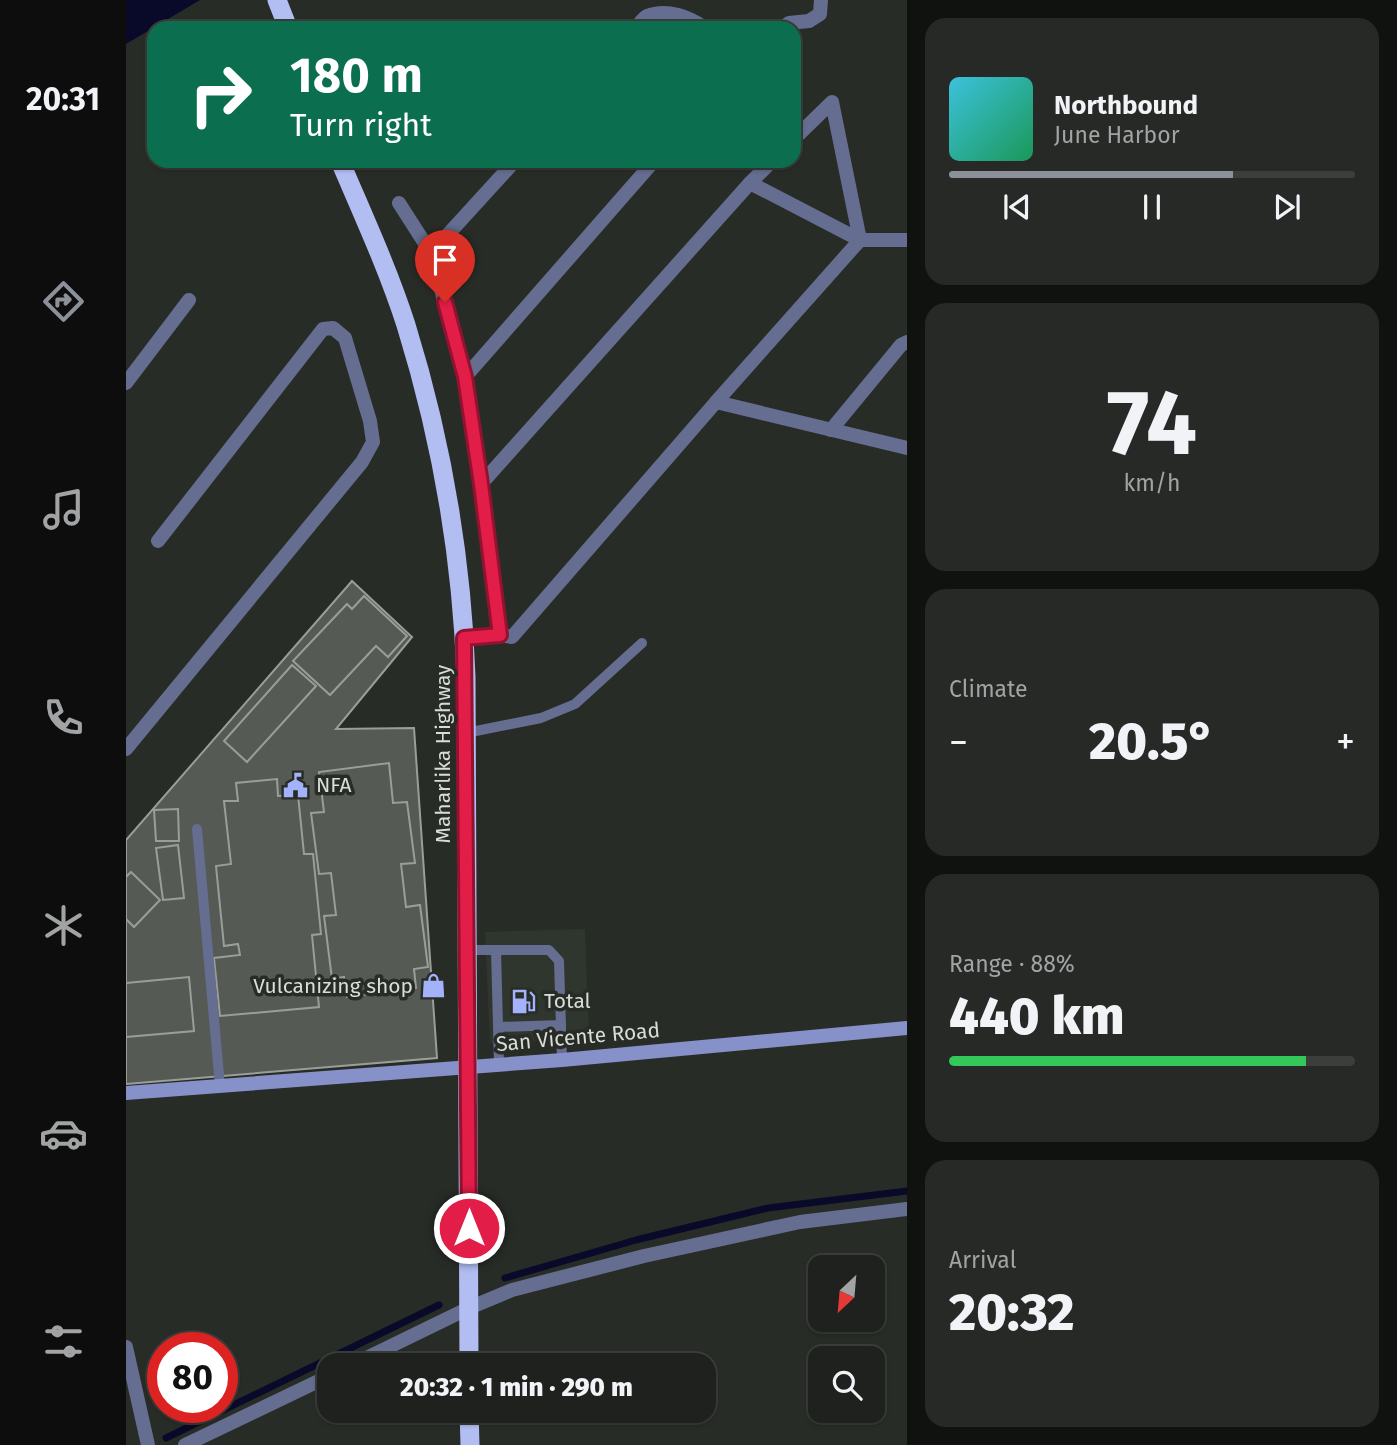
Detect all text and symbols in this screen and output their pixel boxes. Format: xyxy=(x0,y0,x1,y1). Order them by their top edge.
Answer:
text: 180 m xyxy=(290,46,423,105)
icon: right xyxy=(175,49,266,140)
text: 20:31 xyxy=(26,80,100,118)
text: Northbound xyxy=(1054,90,1198,121)
text: Turn right xyxy=(290,106,432,144)
text: June Harbor xyxy=(1054,121,1180,149)
icon: previous xyxy=(998,188,1036,226)
icon: pause xyxy=(1133,188,1171,226)
icon: next xyxy=(1268,188,1306,226)
pin xyxy=(415,230,475,302)
icon: arrive xyxy=(426,241,464,279)
icon: directions xyxy=(39,277,88,326)
text: 74 xyxy=(1107,369,1197,478)
text: km/h xyxy=(1124,469,1180,497)
icon: music xyxy=(39,485,88,534)
street label: Maharlika Highway xyxy=(430,664,456,843)
text: Climate xyxy=(949,675,1028,703)
icon: phone xyxy=(39,693,88,742)
text: 20.5° xyxy=(1089,710,1215,773)
text: − xyxy=(949,719,968,765)
text: + xyxy=(1336,719,1355,765)
public building icon: NFA xyxy=(282,771,310,799)
place label: NFA xyxy=(316,772,352,798)
icon: climate xyxy=(39,901,88,950)
text: Range · 88% xyxy=(949,950,1075,978)
shop icon: Vulcanizing shop xyxy=(419,972,447,1000)
place label: Vulcanizing shop xyxy=(253,973,413,999)
text: 440 km xyxy=(949,985,1125,1048)
fuel station icon: Total xyxy=(510,987,538,1015)
place label: Total xyxy=(544,988,591,1014)
street label: San Vicente Road xyxy=(495,1017,661,1057)
icon: car xyxy=(39,1109,88,1158)
position arrow xyxy=(432,1191,506,1265)
text: Arrival xyxy=(949,1246,1016,1274)
north arrow xyxy=(808,1255,886,1332)
map controls xyxy=(808,1255,885,1423)
text: 20:32 xyxy=(949,1281,1075,1344)
icon: filters xyxy=(39,1317,88,1366)
speed limit sign: 80 xyxy=(147,1332,238,1423)
button: search xyxy=(808,1346,885,1423)
text: 20:32 · 1 min · 290 m xyxy=(400,1372,633,1403)

